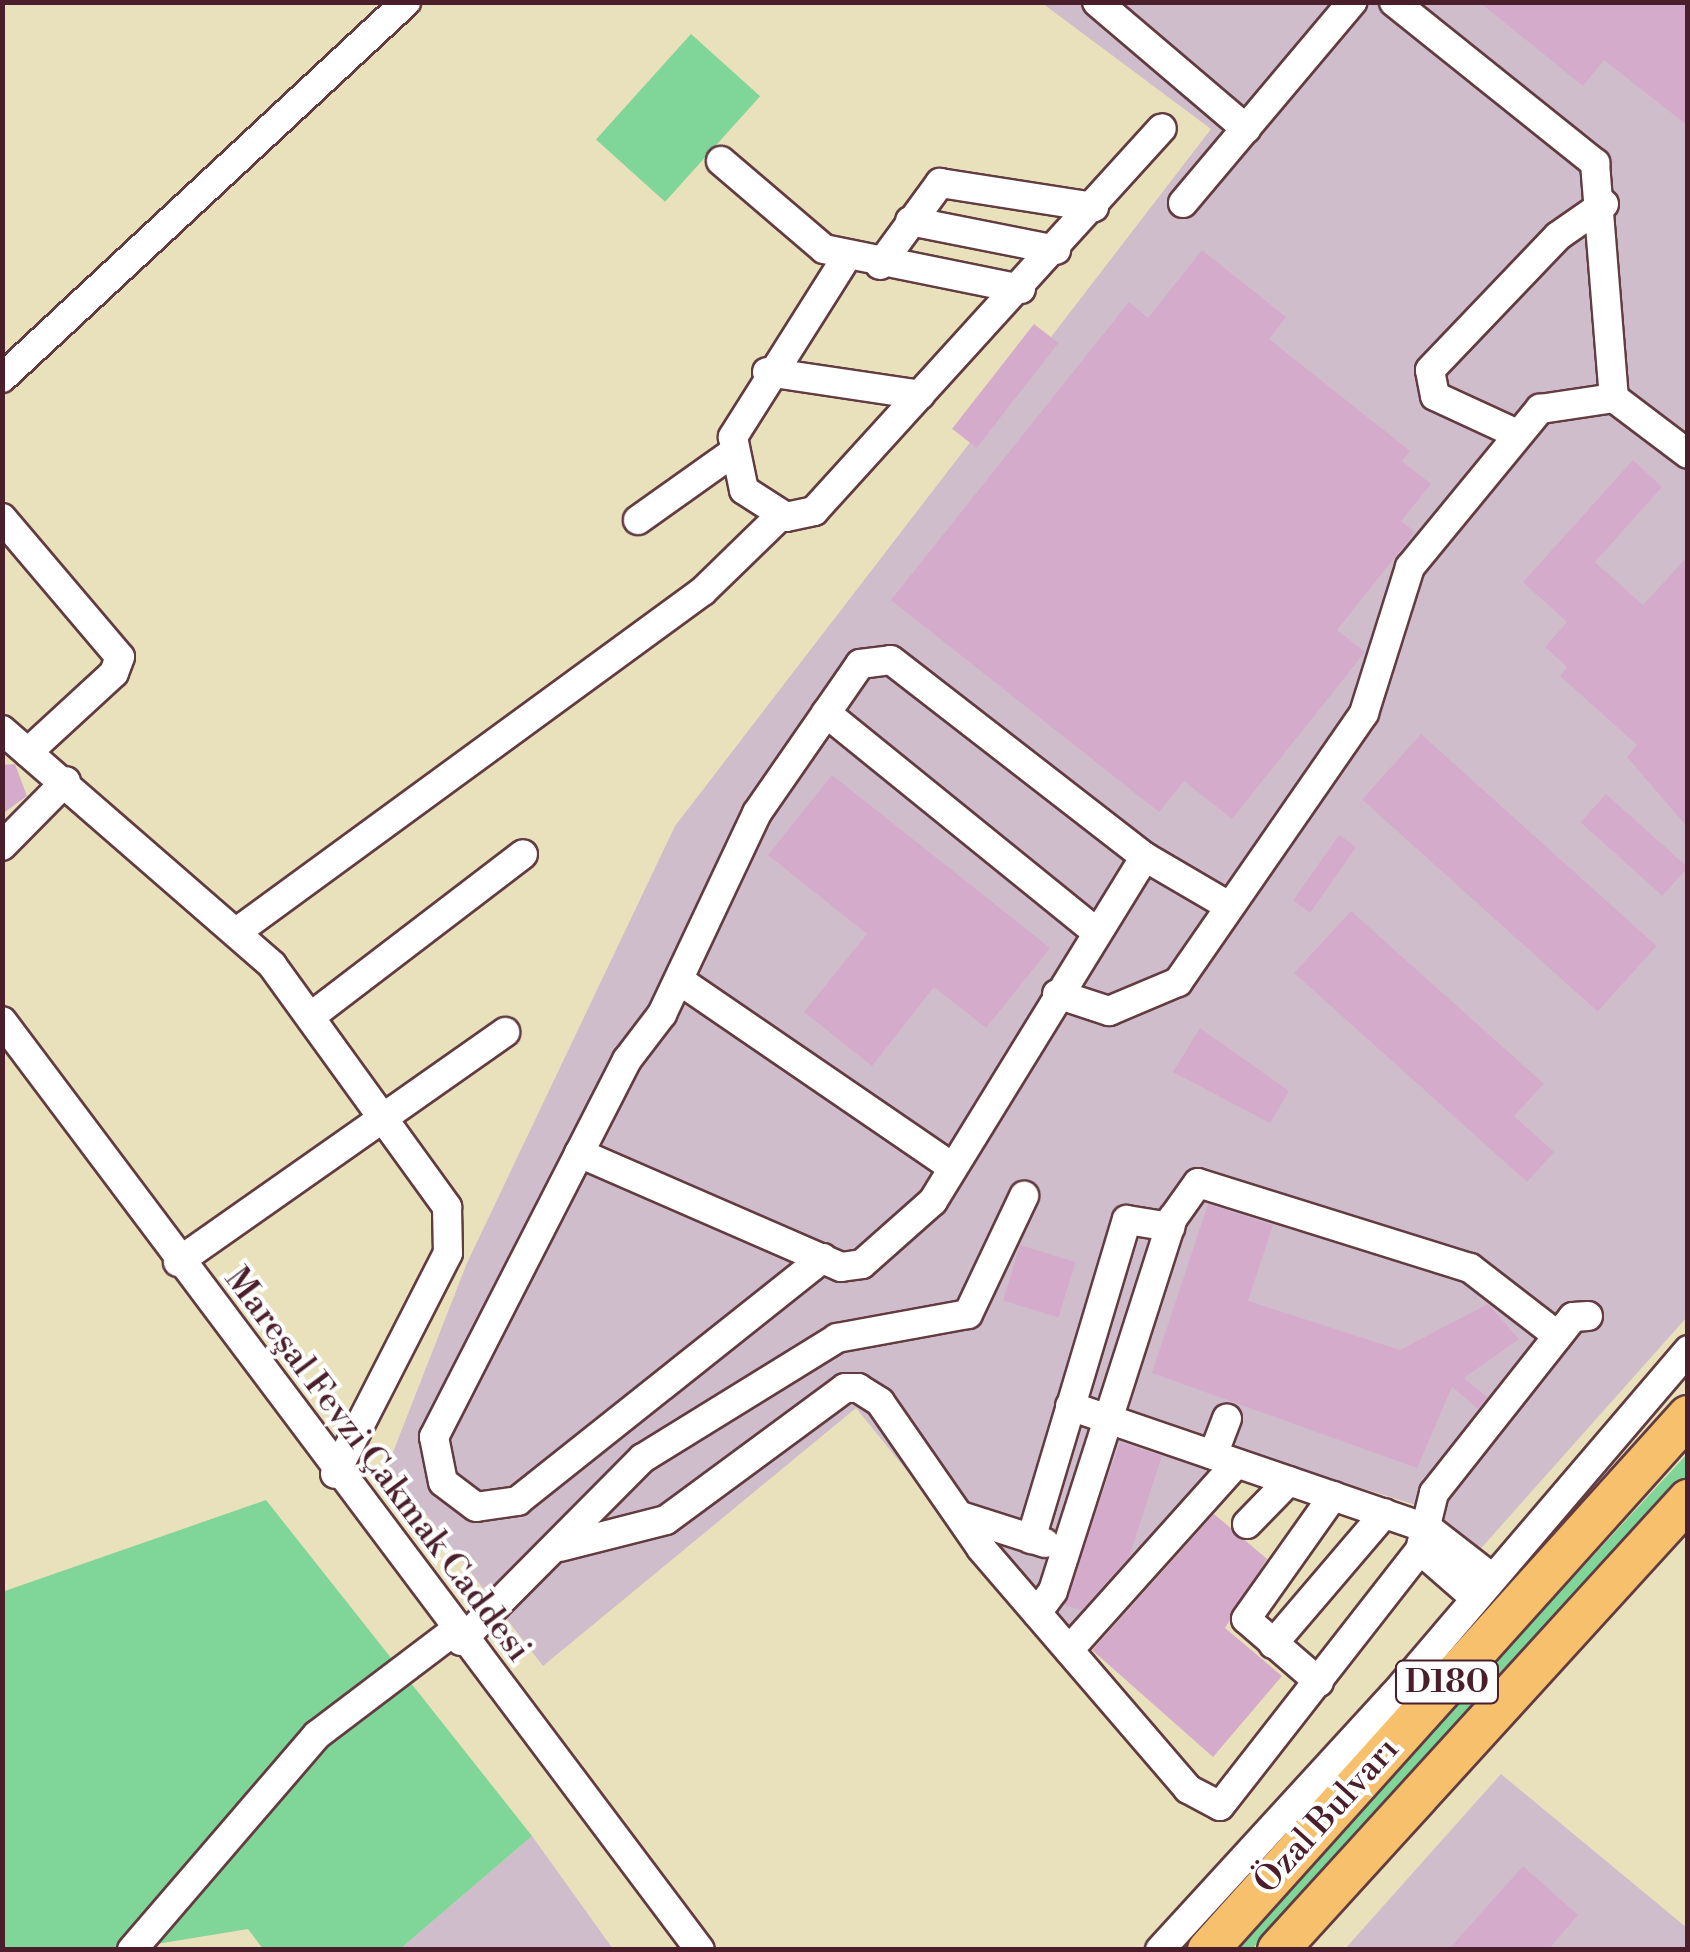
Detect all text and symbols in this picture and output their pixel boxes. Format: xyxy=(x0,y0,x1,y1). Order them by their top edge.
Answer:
street label: Mareşal Fevzi Çakmak Caddesi xyxy=(215,1260,539,1670)
road number: D180 xyxy=(1394,1655,1500,1709)
street label: Özal Bulvarı xyxy=(1246,1729,1408,1903)

